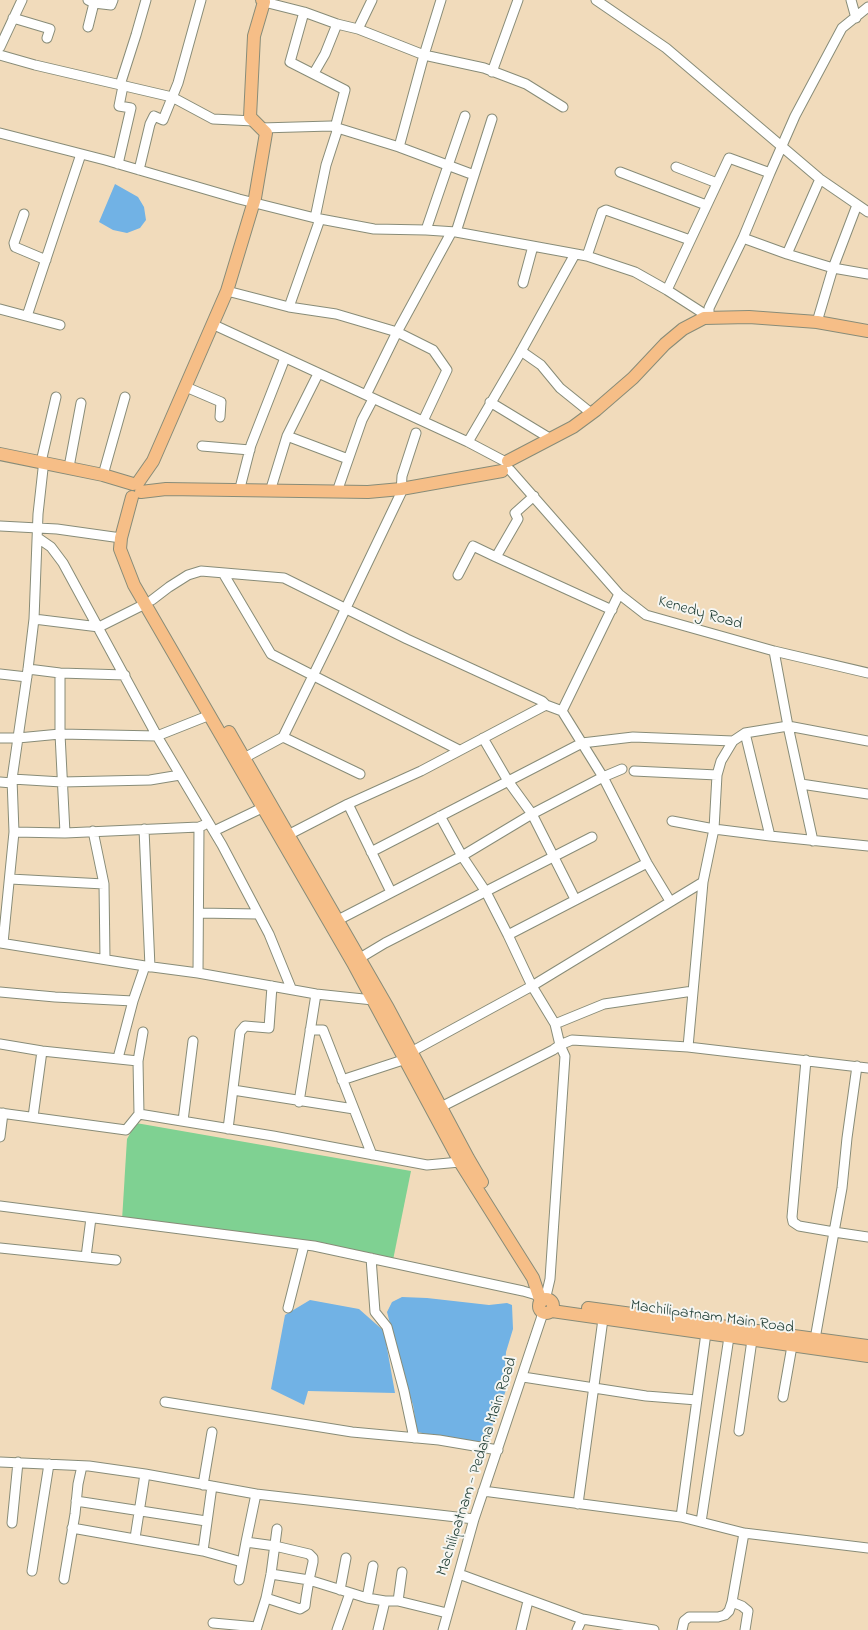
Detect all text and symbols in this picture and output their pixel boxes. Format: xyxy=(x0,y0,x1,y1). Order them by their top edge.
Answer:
street label: Kenedy Road xyxy=(656,593,744,635)
street label: Machilipatnam Main Road xyxy=(629,1297,795,1339)
street label: Machilipatnam - Pedana Main Road xyxy=(434,1355,522,1579)

